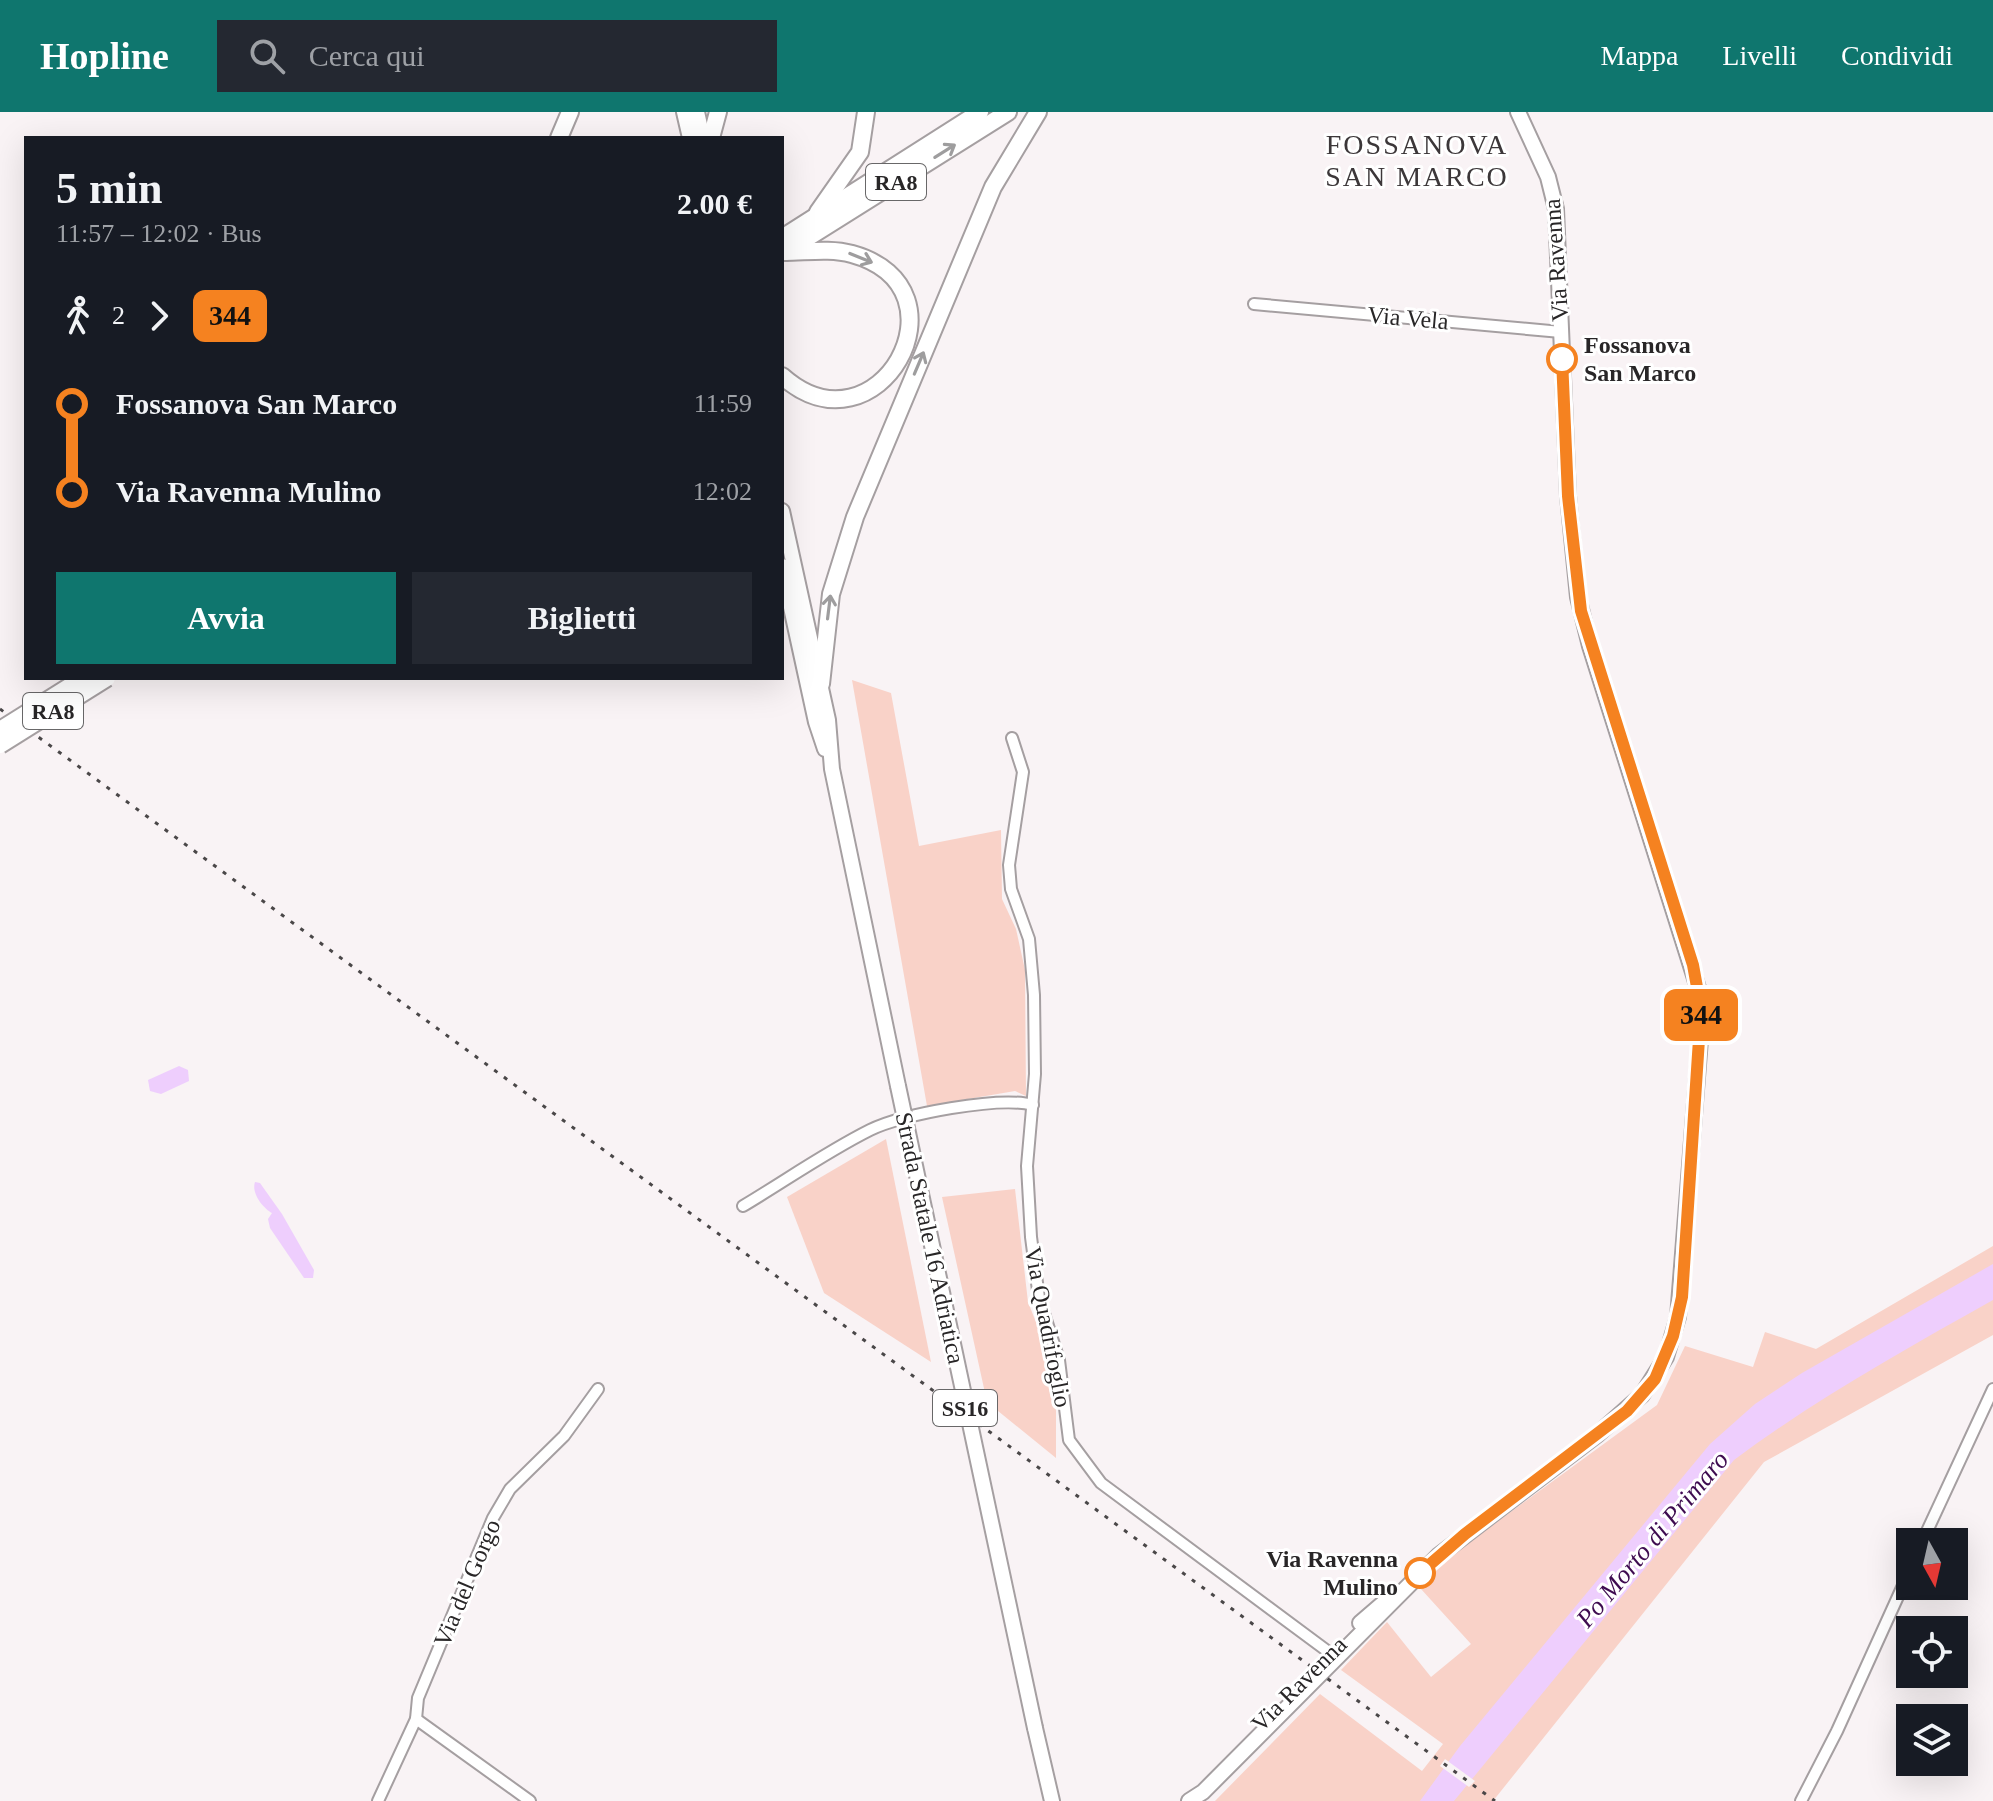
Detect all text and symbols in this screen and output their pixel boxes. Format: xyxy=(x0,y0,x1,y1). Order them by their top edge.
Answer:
search box xyxy=(217,20,777,92)
icon: search xyxy=(245,34,289,78)
text: Hopline xyxy=(40,35,169,77)
text: Cerca qui xyxy=(309,39,425,72)
text: Mappa xyxy=(1601,40,1678,71)
text: Livelli xyxy=(1722,40,1797,71)
text: Condividi xyxy=(1841,40,1953,71)
district label: FOSSANOVA SAN MARCO xyxy=(1325,129,1509,192)
one-way arrow xyxy=(934,143,956,159)
text: 5 min xyxy=(56,164,162,213)
road number: RA8 xyxy=(866,164,926,200)
text: 2.00 € xyxy=(677,187,752,220)
street label: Via Ravenna xyxy=(1539,197,1573,322)
text: 11:57 – 12:02 · Bus xyxy=(56,219,262,248)
one-way arrow xyxy=(848,252,873,266)
icon: walk xyxy=(56,294,100,338)
icon: forward xyxy=(137,294,181,338)
text: 344 xyxy=(209,300,251,331)
text: 2 xyxy=(112,301,125,330)
street label: Via Vela xyxy=(1366,302,1450,335)
place label: Fossanova San Marco xyxy=(1584,332,1696,386)
marker: Fossanova San Marco xyxy=(1547,344,1577,374)
one-way arrow xyxy=(913,352,928,376)
text: Fossanova San Marco xyxy=(116,387,397,420)
text: 11:59 xyxy=(694,389,752,418)
text: Via Ravenna Mulino xyxy=(116,475,382,508)
text: 12:02 xyxy=(693,477,752,506)
button: Avvia xyxy=(56,572,396,664)
button: Biglietti xyxy=(412,572,752,664)
one-way arrow xyxy=(822,594,837,620)
road number: RA8 xyxy=(23,693,83,729)
line badge: 344 xyxy=(1655,989,1747,1041)
text: 344 xyxy=(1680,999,1722,1030)
street label: Strada Statale 16 Adriatica xyxy=(891,1110,969,1367)
street label: Via Quadrifoglio xyxy=(1020,1244,1076,1410)
road number: SS16 xyxy=(933,1390,997,1426)
water label: Po Morto di Primaro xyxy=(1570,1445,1734,1634)
street label: Via del Gorgo xyxy=(429,1516,505,1650)
north arrow xyxy=(1896,1528,1968,1600)
map controls xyxy=(1896,1528,1968,1776)
place label: Via Ravenna Mulino xyxy=(1266,1546,1398,1600)
marker: Via Ravenna Mulino xyxy=(1405,1558,1435,1588)
button: locate xyxy=(1896,1616,1968,1688)
street label: Via Ravenna xyxy=(1246,1631,1352,1737)
button: layers xyxy=(1896,1704,1968,1776)

